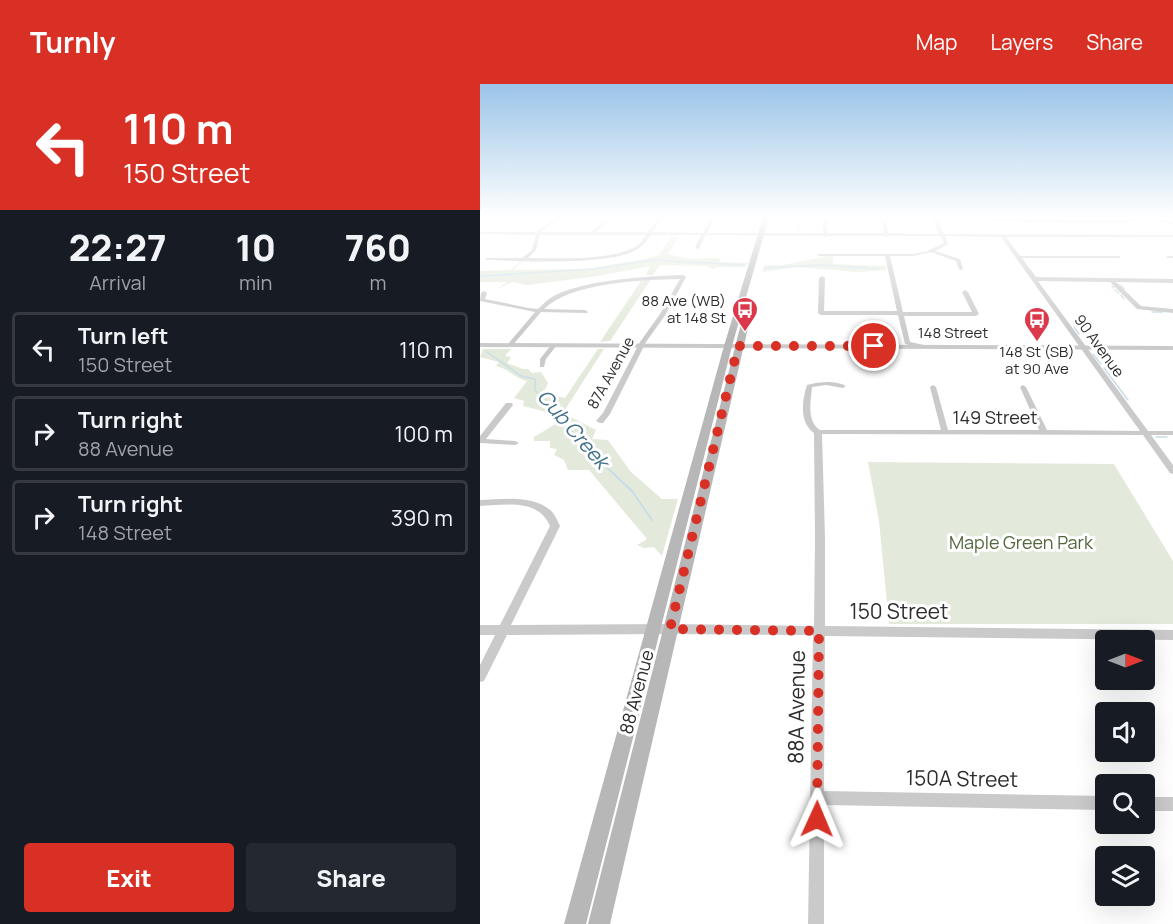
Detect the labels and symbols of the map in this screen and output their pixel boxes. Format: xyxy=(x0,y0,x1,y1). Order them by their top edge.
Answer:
place label: 88 Ave (WB) at 148 St xyxy=(642,290,726,328)
bus stop icon: 88 Ave (WB) at 148 St xyxy=(730,295,760,333)
bus stop icon: 148 St (SB) at 90 Ave xyxy=(1022,305,1052,343)
street label: 90 Avenue xyxy=(1070,310,1129,382)
pin xyxy=(848,320,899,371)
street label: 148 Street xyxy=(918,322,988,343)
street label: 87A Avenue xyxy=(582,333,639,413)
place label: 148 St (SB) at 90 Ave xyxy=(999,341,1075,379)
water label: Cub Creek xyxy=(531,383,617,476)
street label: 149 Street xyxy=(952,405,1038,429)
park label: Maple Green Park xyxy=(949,530,1094,554)
street label: 150 Street xyxy=(849,597,949,625)
north arrow xyxy=(1095,630,1155,690)
street label: 88 Avenue xyxy=(613,647,659,736)
street label: 88A Avenue xyxy=(781,650,811,764)
street label: 150A Street xyxy=(906,763,1018,793)
position arrow xyxy=(785,787,849,851)

